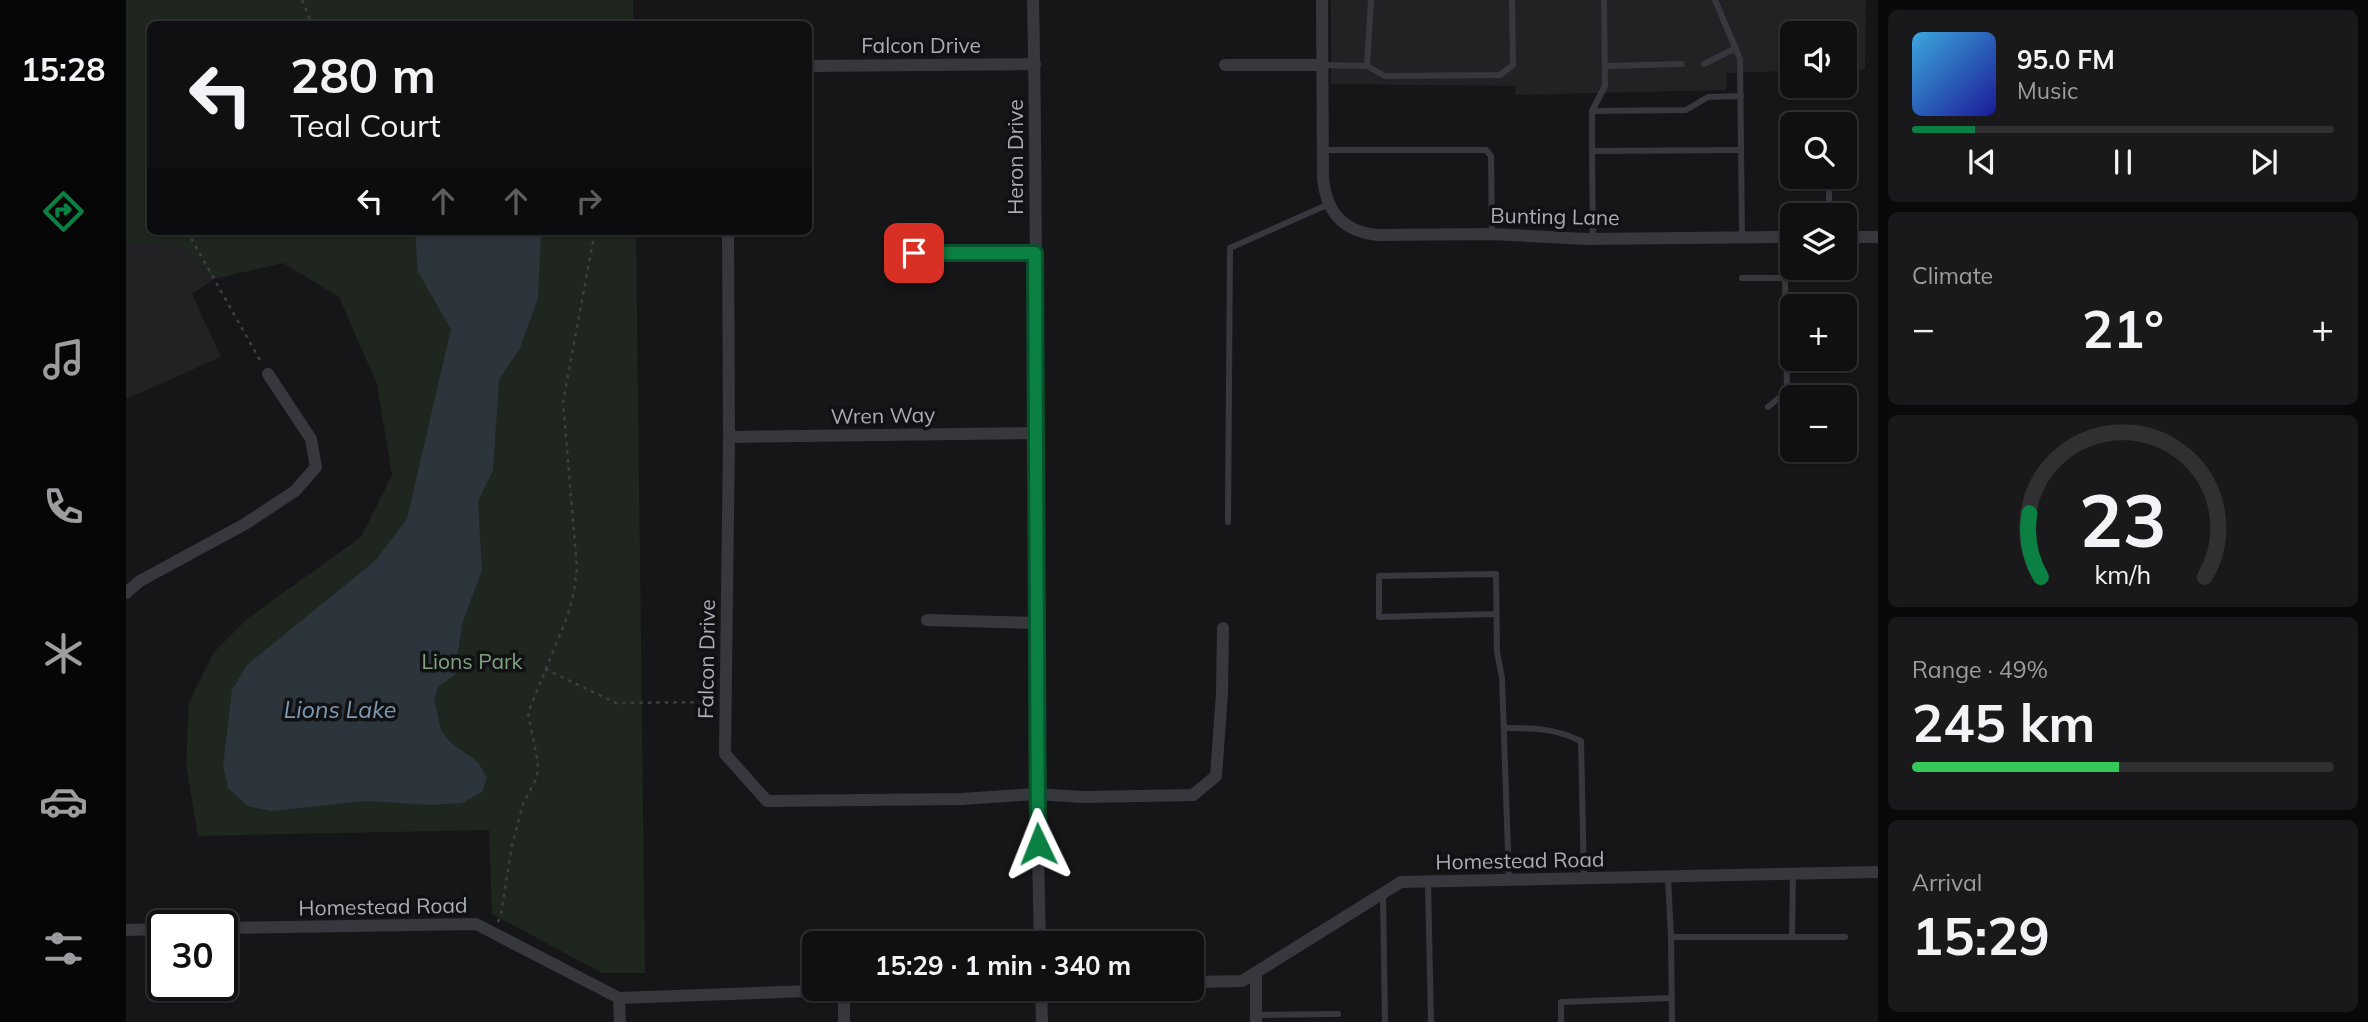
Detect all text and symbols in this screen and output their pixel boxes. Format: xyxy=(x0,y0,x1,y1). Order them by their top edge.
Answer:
map controls xyxy=(1780,21,1857,462)
button: sound xyxy=(1780,21,1857,98)
street label: Falcon Drive xyxy=(861,32,981,58)
text: 95.0 FM xyxy=(2017,43,2115,76)
text: 280 m xyxy=(290,44,436,105)
text: 15:28 xyxy=(21,49,105,89)
icon: left xyxy=(175,49,266,140)
text: Music xyxy=(2017,76,2078,105)
street label: Heron Drive xyxy=(1002,99,1028,215)
text: Teal Court xyxy=(290,105,441,145)
button: search xyxy=(1780,112,1857,189)
icon: previous xyxy=(1963,143,2001,181)
icon: pause xyxy=(2104,143,2142,181)
icon: next xyxy=(2245,143,2283,181)
icon: left xyxy=(351,182,389,220)
icon: ahead xyxy=(424,182,462,220)
icon: ahead xyxy=(497,182,535,220)
icon: right xyxy=(570,182,608,220)
icon: directions xyxy=(39,187,88,236)
street label: Bunting Lane xyxy=(1490,202,1620,230)
button: layers xyxy=(1780,203,1857,280)
pin xyxy=(884,223,944,283)
icon: arrive xyxy=(895,234,933,272)
text: Climate xyxy=(1912,261,1993,290)
button: + xyxy=(1780,294,1857,371)
text: 21° xyxy=(2082,296,2164,361)
text: − xyxy=(1912,304,1935,352)
text: + xyxy=(2311,304,2334,352)
icon: music xyxy=(39,335,88,384)
button: − xyxy=(1780,385,1857,462)
street label: Wren Way xyxy=(830,401,936,429)
text: 23 xyxy=(2079,474,2167,565)
icon: phone xyxy=(39,482,88,531)
text: km/h xyxy=(2095,559,2151,590)
street label: Falcon Drive xyxy=(692,599,720,719)
icon: climate xyxy=(39,629,88,678)
park label: Lions Park xyxy=(422,648,523,674)
text: Range · 49% xyxy=(1912,655,2048,684)
text: 245 km xyxy=(1912,690,2095,755)
water label: Lions Lake xyxy=(284,695,396,724)
icon: car xyxy=(39,777,88,826)
position arrow xyxy=(1001,807,1075,881)
street label: Homestead Road xyxy=(1435,846,1605,874)
text: Arrival xyxy=(1912,868,1982,897)
street label: Homestead Road xyxy=(298,892,468,920)
text: 15:29 xyxy=(1912,903,2050,968)
speed limit sign: 30 xyxy=(147,910,238,1001)
icon: filters xyxy=(39,924,88,973)
text: 15:29 · 1 min · 340 m xyxy=(875,949,1131,982)

